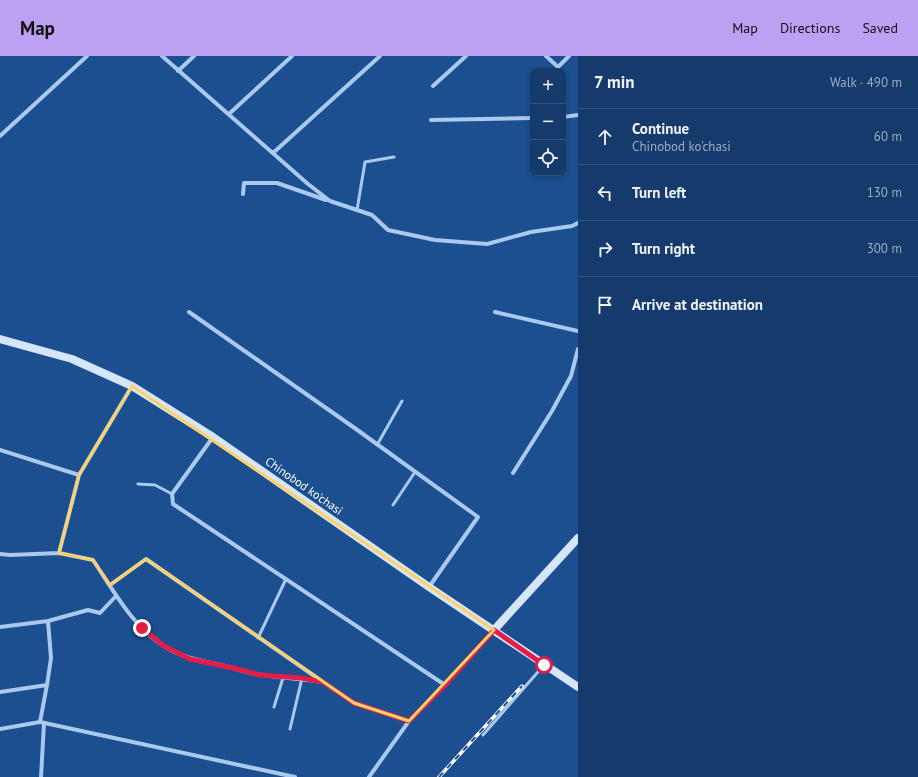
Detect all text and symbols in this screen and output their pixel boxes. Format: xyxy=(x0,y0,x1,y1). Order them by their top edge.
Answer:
text: Map xyxy=(20,16,55,40)
text: Map xyxy=(732,19,758,37)
text: Directions xyxy=(780,19,840,37)
text: Saved xyxy=(862,19,898,37)
map controls xyxy=(530,68,566,176)
button: + xyxy=(530,68,566,104)
text: 7 min xyxy=(594,71,635,93)
text: Walk · 490 m xyxy=(830,74,902,91)
button: − xyxy=(530,104,566,140)
text: Continue xyxy=(632,119,689,138)
icon: ahead xyxy=(594,126,616,148)
text: 60 m xyxy=(874,128,902,145)
text: Chinobod ko'chasi xyxy=(632,138,731,155)
button: locate xyxy=(530,140,566,176)
icon: left xyxy=(594,182,616,204)
text: Turn left xyxy=(632,183,686,202)
text: 130 m xyxy=(867,184,902,201)
icon: right xyxy=(594,238,616,260)
text: Turn right xyxy=(632,239,695,258)
text: 300 m xyxy=(867,240,902,257)
icon: arrive xyxy=(594,294,616,316)
text: Arrive at destination xyxy=(632,295,763,314)
street label: Chinobod ko'chasi xyxy=(263,453,346,518)
route end xyxy=(133,619,151,637)
route start xyxy=(535,656,553,674)

